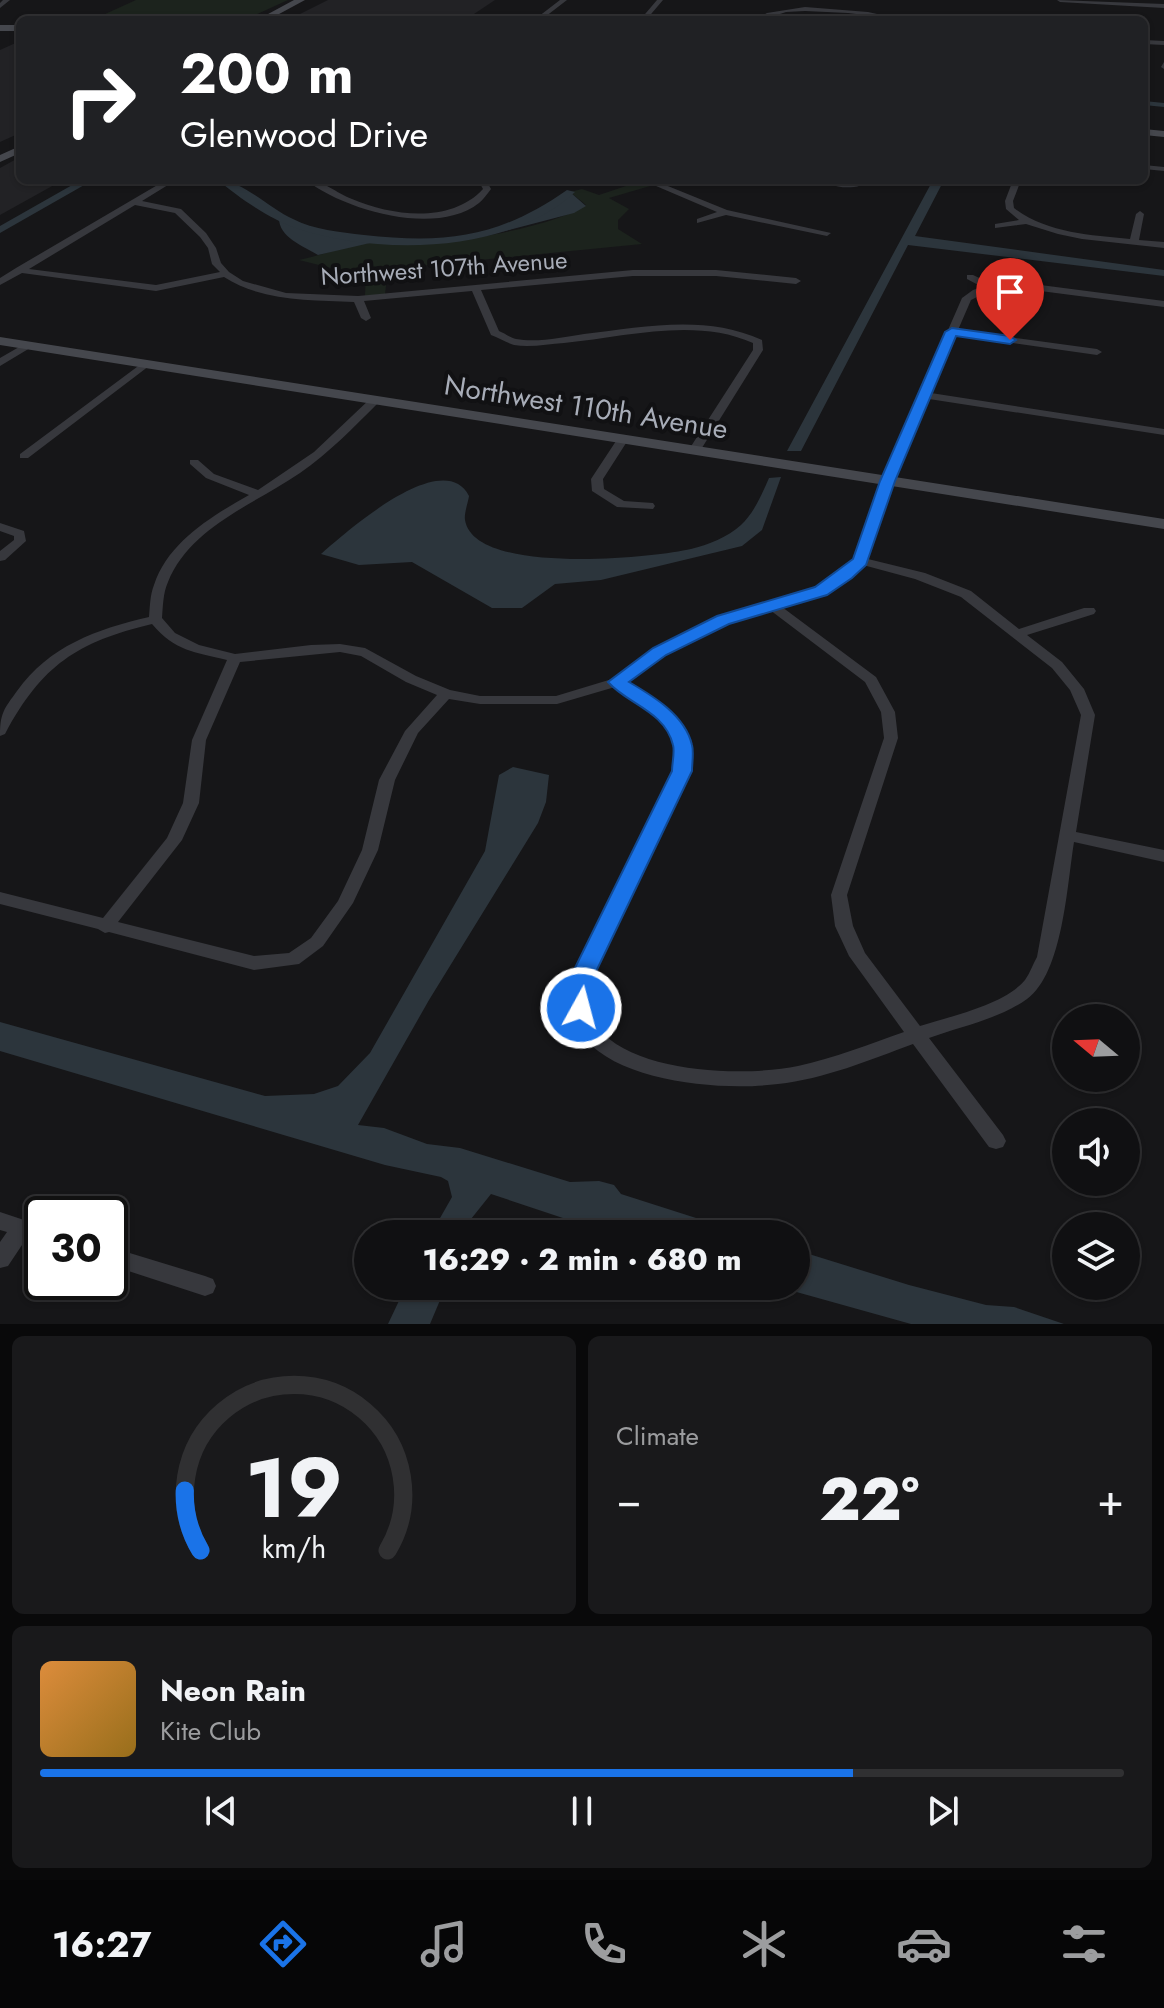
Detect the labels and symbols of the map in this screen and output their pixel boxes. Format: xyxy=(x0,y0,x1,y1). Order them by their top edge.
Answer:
street label: Northwest 107th Avenue xyxy=(319,242,569,294)
pin xyxy=(976,258,1044,340)
street label: Northwest 110th Avenue xyxy=(441,364,731,450)
position arrow xyxy=(539,966,623,1050)
north arrow xyxy=(1052,1004,1140,1092)
speed limit sign: 30 xyxy=(24,1196,128,1300)

